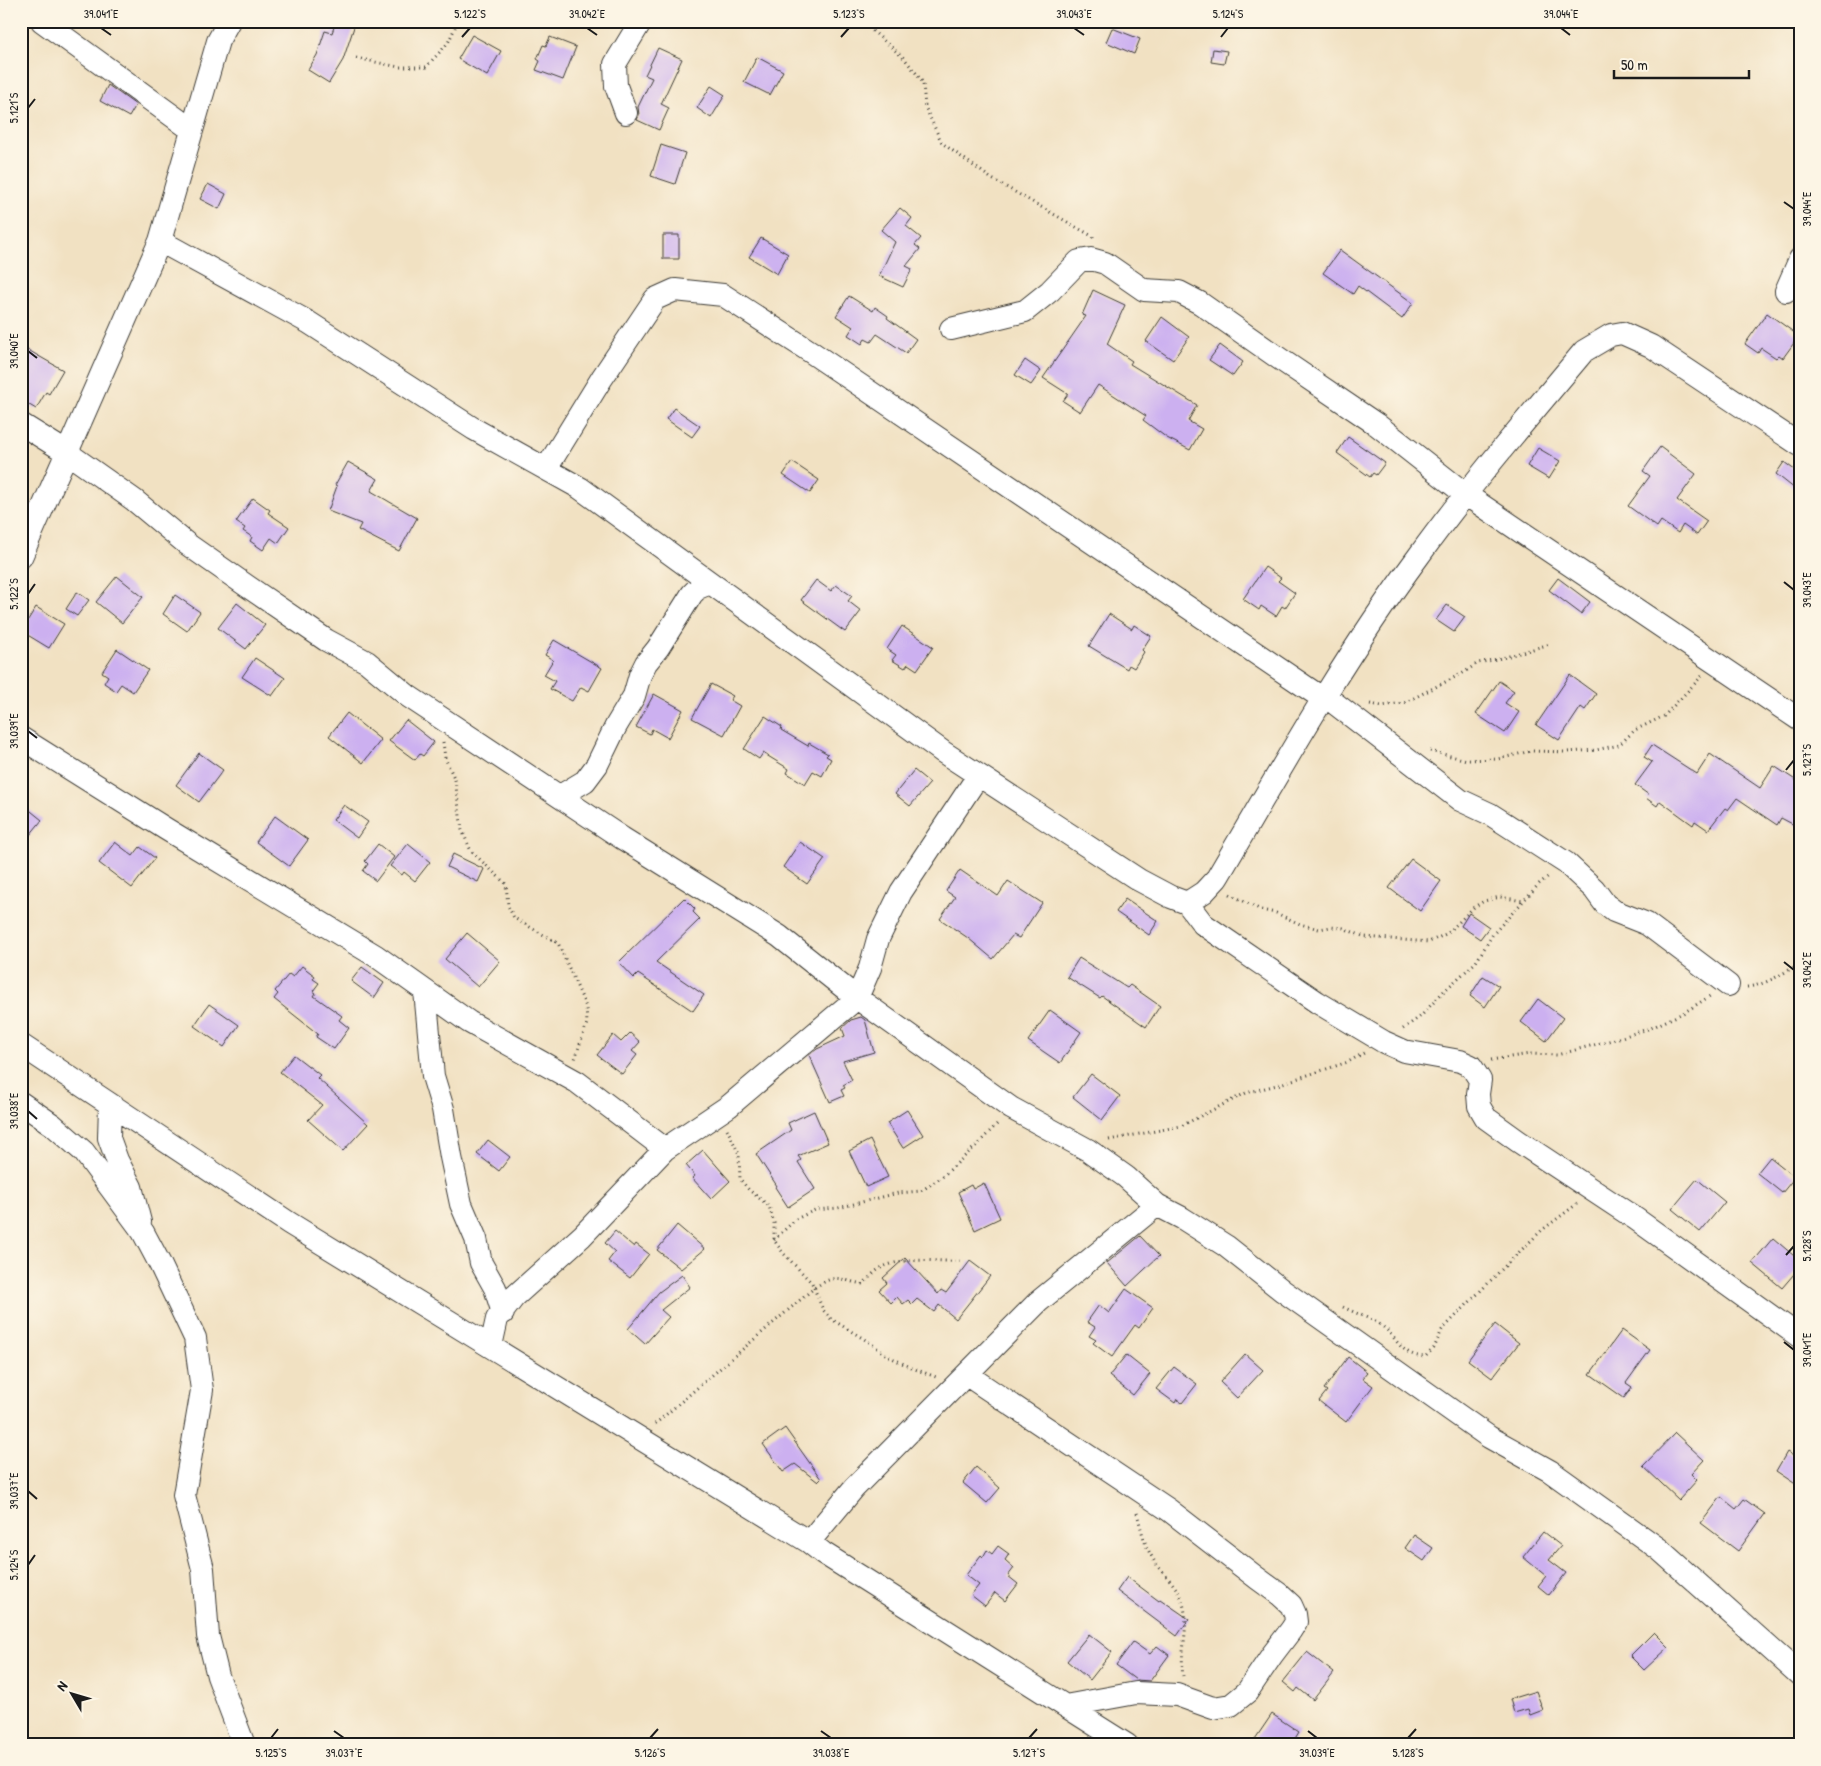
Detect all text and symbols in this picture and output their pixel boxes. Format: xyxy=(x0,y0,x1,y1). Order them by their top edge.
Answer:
text: 39.041°E xyxy=(84,5,119,22)
text: 5.122°S xyxy=(454,5,486,22)
text: 39.042°E xyxy=(569,5,606,22)
text: 5.123°S xyxy=(833,5,865,22)
text: 39.043°E xyxy=(1056,5,1093,22)
text: 5.124°S xyxy=(1213,5,1244,22)
text: 39.044°E xyxy=(1544,5,1579,22)
scale bar xyxy=(1614,48,1748,80)
text: 50 m xyxy=(1621,54,1648,75)
text: 5.121°S xyxy=(5,92,22,123)
text: 39.044°E xyxy=(1798,191,1815,226)
text: 39.040°E xyxy=(5,332,22,369)
text: 39.043°E xyxy=(1798,571,1815,608)
text: 5.122°S xyxy=(5,578,22,610)
text: 39.039°E xyxy=(5,713,22,749)
text: 5.127°S xyxy=(1798,744,1815,776)
text: 39.042°E xyxy=(1798,951,1815,988)
text: 39.038°E xyxy=(5,1092,22,1129)
text: 5.128°S xyxy=(1798,1230,1815,1262)
text: 39.041°E xyxy=(1798,1332,1815,1367)
text: 39.037°E xyxy=(5,1472,22,1510)
text: 5.124°S xyxy=(5,1549,22,1580)
north arrow xyxy=(48,1668,98,1718)
text: N xyxy=(52,1676,71,1694)
text: 5.125°S xyxy=(256,1744,287,1761)
text: 39.037°E xyxy=(325,1744,363,1761)
text: 5.126°S xyxy=(635,1744,666,1761)
text: 39.038°E xyxy=(813,1744,850,1761)
text: 5.127°S xyxy=(1013,1744,1045,1761)
text: 39.039°E xyxy=(1299,1744,1335,1761)
text: 5.128°S xyxy=(1392,1744,1424,1761)

